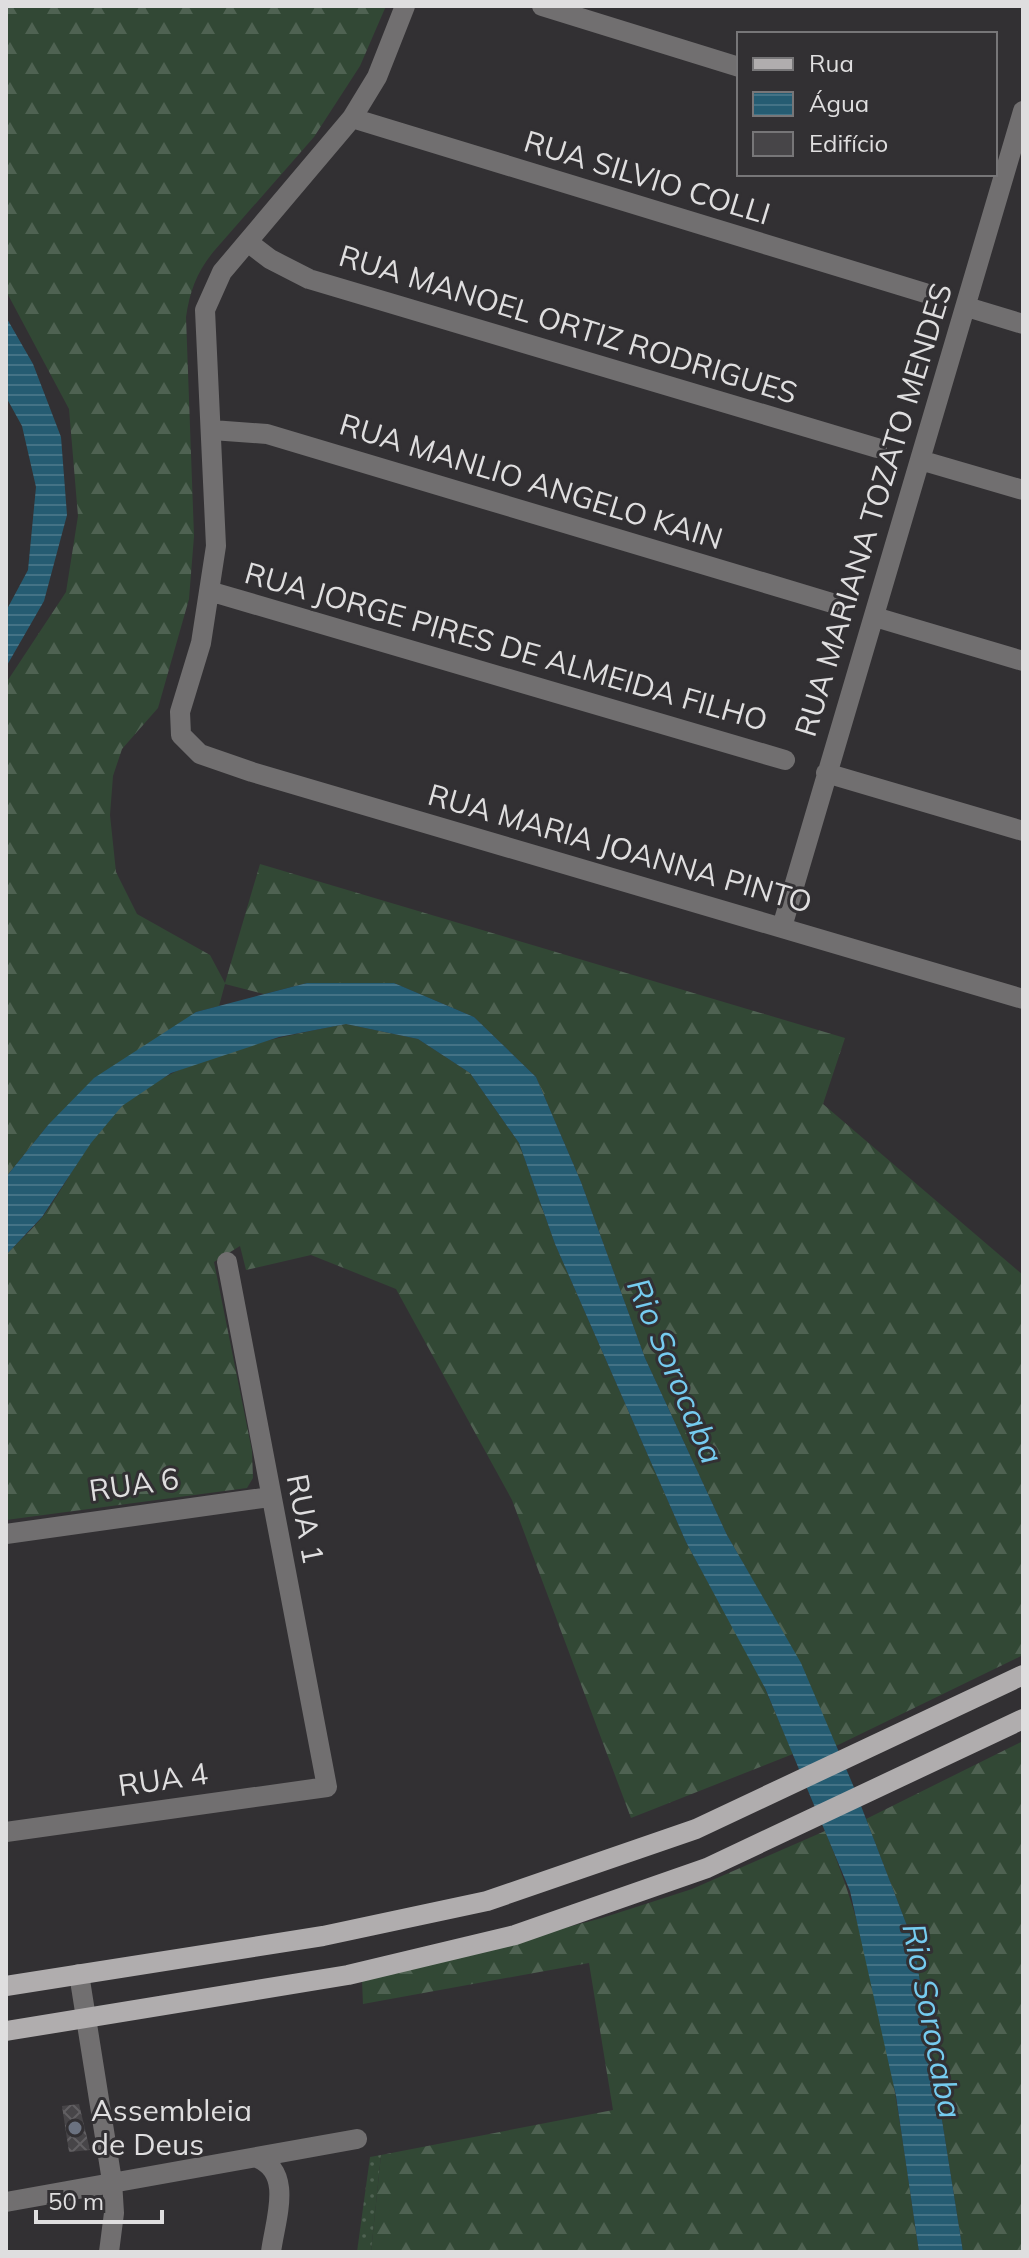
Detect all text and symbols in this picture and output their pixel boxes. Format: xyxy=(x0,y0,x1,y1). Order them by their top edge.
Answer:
legend xyxy=(737,32,997,176)
text: Rua xyxy=(809,48,854,78)
text: Água xyxy=(809,88,869,118)
street label: RUA SILVIO COLLI xyxy=(520,122,775,233)
text: Edifício xyxy=(809,128,888,158)
street label: RUA MANOEL ORTIZ RODRIGUES xyxy=(335,236,802,412)
street label: RUA MARIANA TOZATO MENDES xyxy=(786,279,960,741)
street label: RUA MANLIO ANGELO KAIN xyxy=(335,405,727,557)
street label: RUA JORGE PIRES DE ALMEIDA FILHO xyxy=(241,553,772,739)
street label: RUA MARIA JOANNA PINTO xyxy=(424,775,817,921)
water label: Rio Sorocaba xyxy=(619,1272,733,1469)
street label: RUA 6 xyxy=(86,1459,181,1509)
street label: RUA 1 xyxy=(279,1471,333,1567)
street label: RUA 4 xyxy=(115,1754,210,1804)
water label: Rio Sorocaba xyxy=(894,1920,971,2122)
place label: Assembleia de Deus xyxy=(91,2091,252,2163)
marker: Assembleia de Deus xyxy=(66,2119,84,2137)
scale bar xyxy=(36,2174,162,2224)
text: 50 m xyxy=(48,2186,104,2216)

